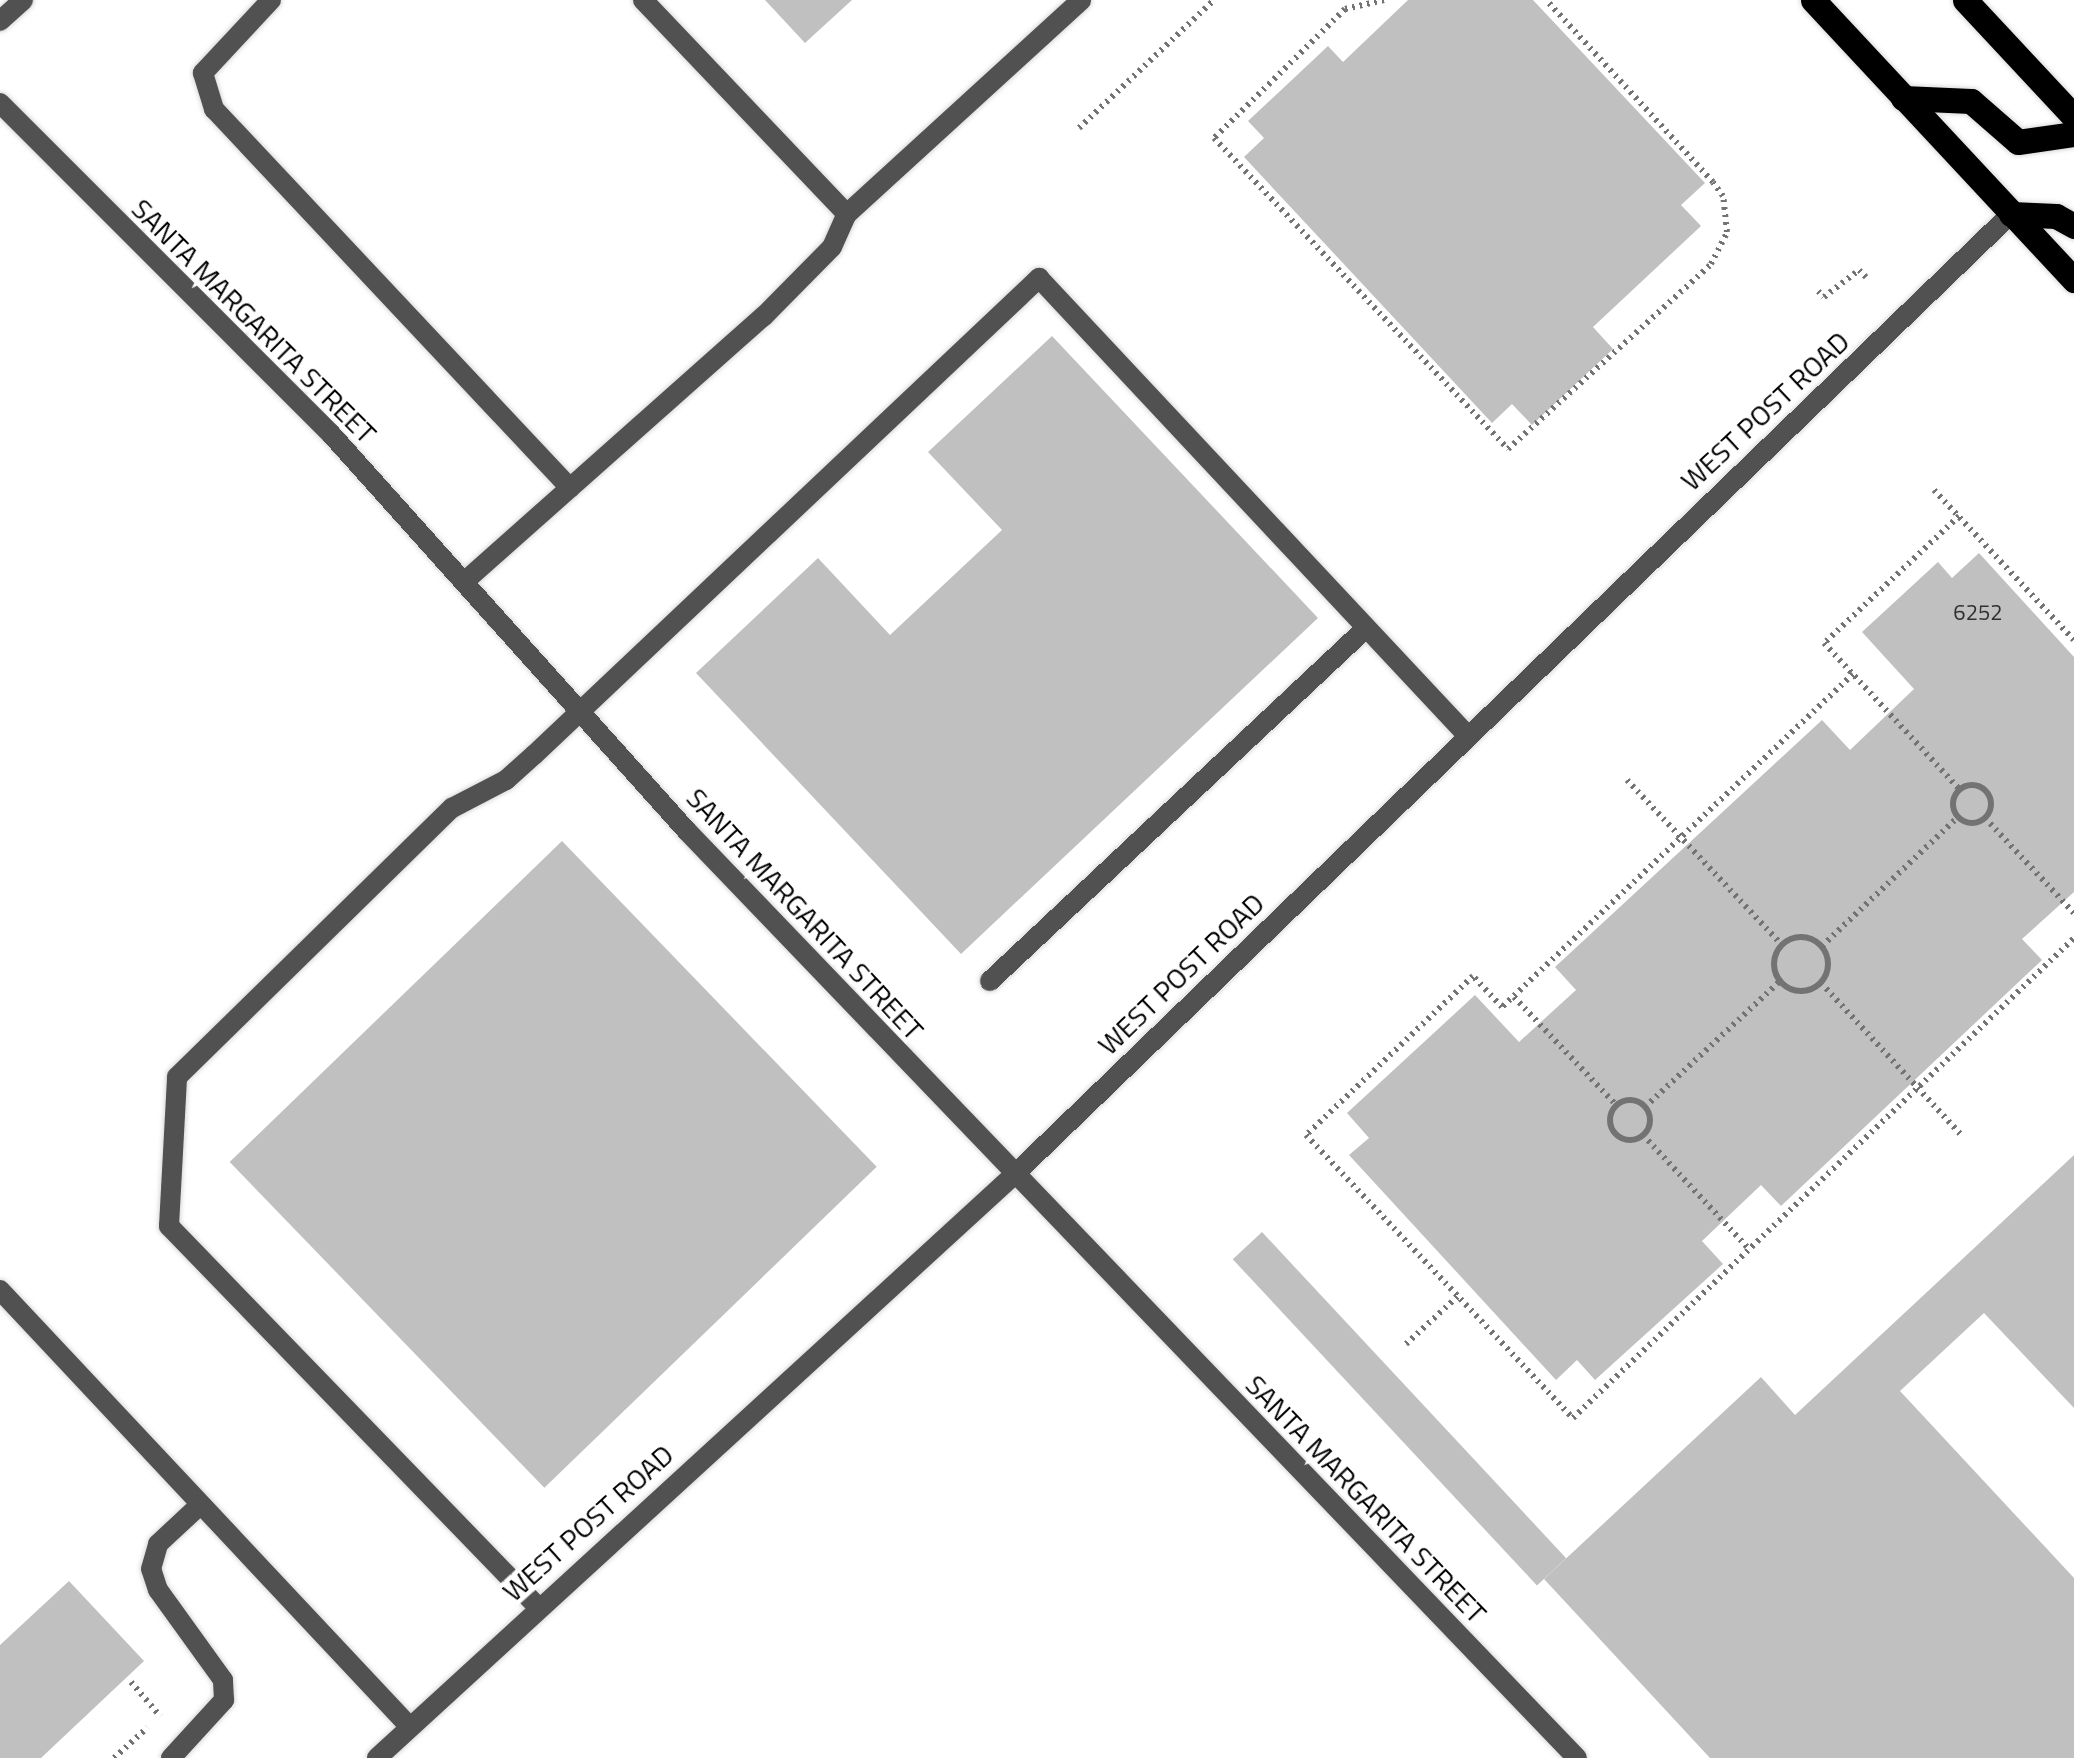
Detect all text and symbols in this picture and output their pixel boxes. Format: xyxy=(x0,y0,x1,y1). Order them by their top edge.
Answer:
street label: SANTA MARGARITA STREET xyxy=(125,192,383,450)
street label: WEST POST ROAD xyxy=(1674,325,1856,497)
house number: 6252 xyxy=(1953,600,2003,626)
street label: SANTA MARGARITA STREET xyxy=(680,781,930,1047)
street label: WEST POST ROAD xyxy=(1091,886,1271,1062)
street label: SANTA MARGARITA STREET xyxy=(1239,1368,1493,1630)
street label: WEST POST ROAD xyxy=(496,1438,680,1608)

